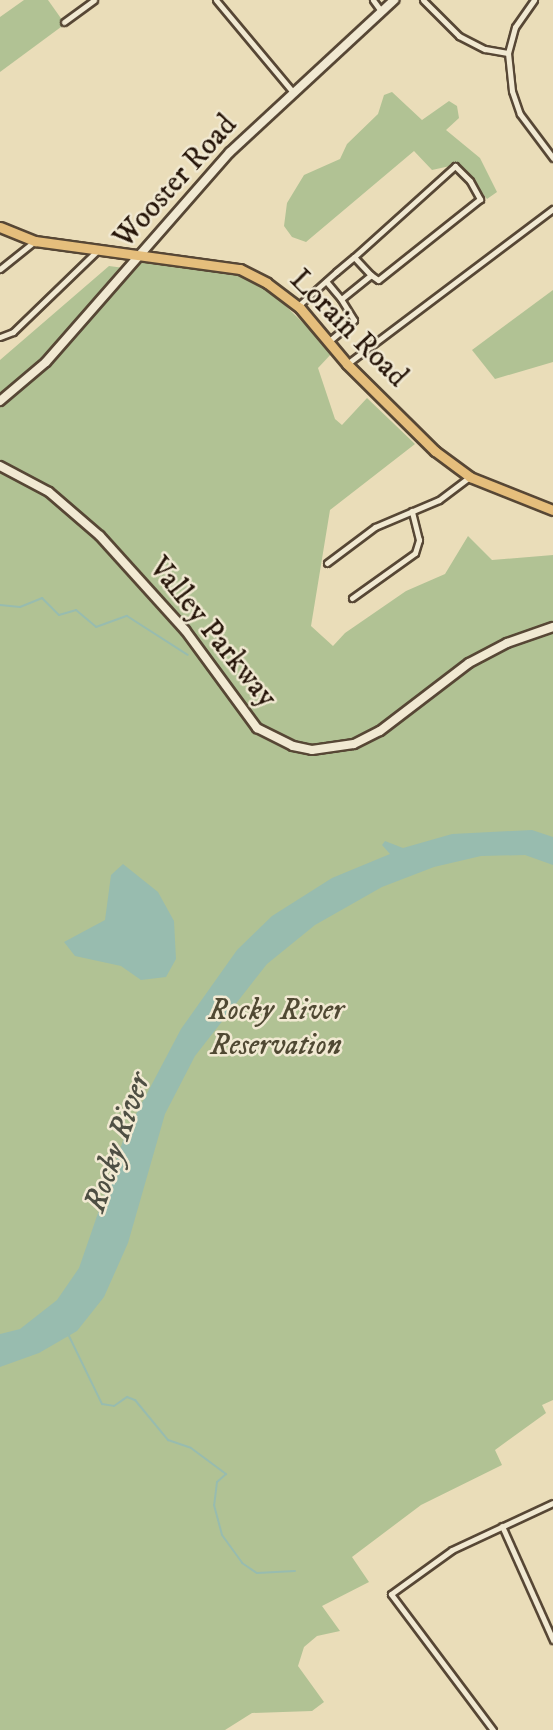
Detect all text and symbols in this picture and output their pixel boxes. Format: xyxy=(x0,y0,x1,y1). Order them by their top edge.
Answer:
street label: Wooster Road xyxy=(107,108,245,256)
street label: Lorain Road xyxy=(282,263,414,395)
street label: Valley Parkway xyxy=(140,551,284,715)
park label: Rocky River Reservation xyxy=(208,993,344,1064)
water label: Rocky River xyxy=(76,1069,160,1217)

